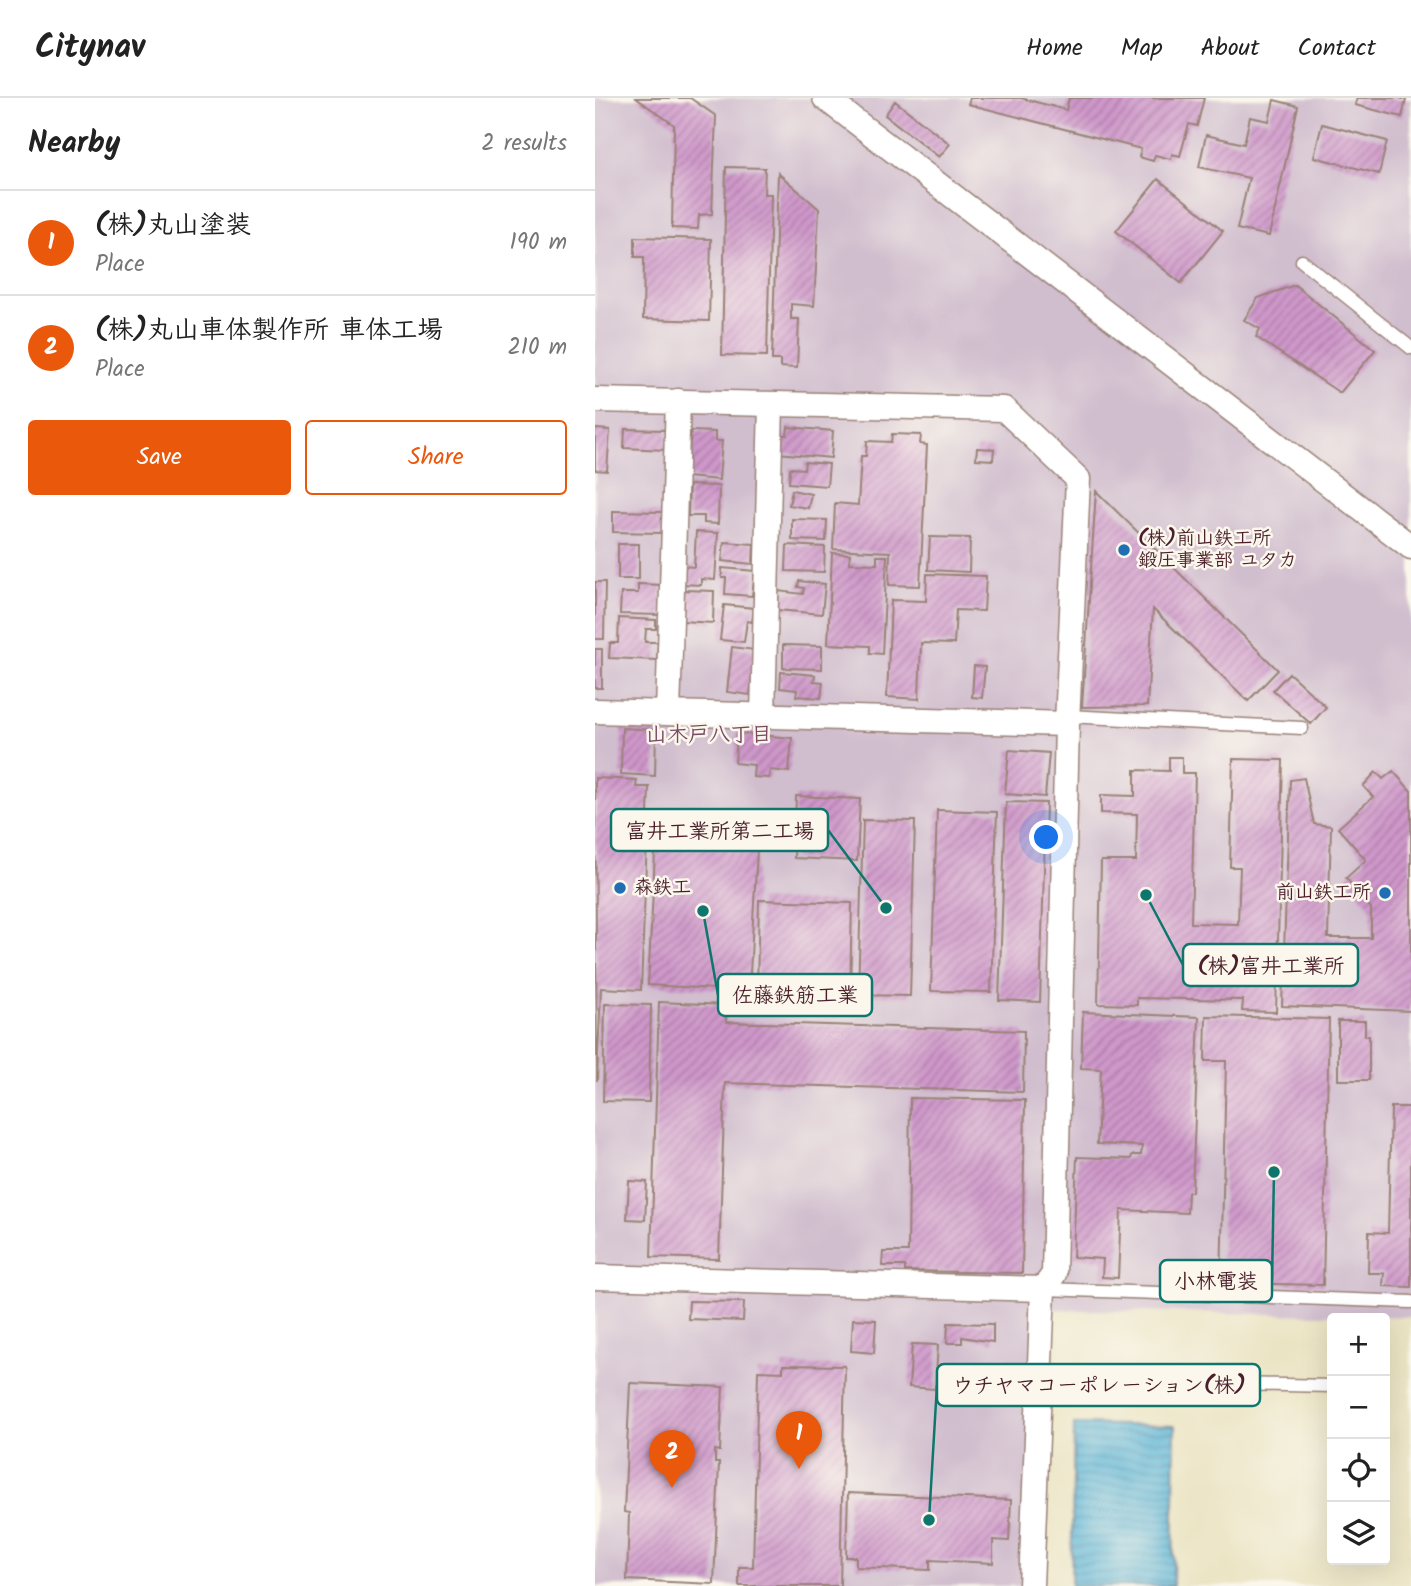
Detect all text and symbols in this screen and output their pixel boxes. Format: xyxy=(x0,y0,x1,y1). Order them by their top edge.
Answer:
text: Citynav xyxy=(35,22,145,75)
text: Home xyxy=(1026,29,1083,68)
text: Map xyxy=(1121,29,1163,68)
text: About xyxy=(1201,29,1259,68)
text: Contact xyxy=(1297,29,1376,68)
text: Nearby xyxy=(28,120,120,168)
text: 2 results xyxy=(481,126,567,162)
text: (株)丸山塗装 xyxy=(95,205,251,247)
text: 1 xyxy=(48,225,54,261)
text: 190 m xyxy=(510,225,567,261)
text: Place xyxy=(95,247,145,283)
text: (株)丸山車体製作所 車体工場 xyxy=(95,310,443,352)
text: 2 xyxy=(44,330,58,366)
text: 210 m xyxy=(507,330,567,366)
text: Place xyxy=(95,352,145,388)
button: Save xyxy=(28,420,291,495)
button: Share xyxy=(305,420,567,495)
place label: (株)前山鉄工所 鍛圧事業部 ユタカ xyxy=(1138,524,1297,576)
marker: (株)前山鉄工所 鍛圧事業部 ユタカ xyxy=(1116,542,1132,558)
district label: 山木戸八丁目 xyxy=(646,719,772,752)
callout: 富井工業所第二工場 xyxy=(611,809,828,851)
text: 富井工業所第二工場 xyxy=(626,816,815,849)
your location xyxy=(1029,820,1063,854)
place label: 森鉄工 xyxy=(634,873,691,903)
place label: 前山鉄工所 xyxy=(1276,878,1371,908)
marker: 森鉄工 xyxy=(612,880,628,896)
marker: 前山鉄工所 xyxy=(1377,885,1393,901)
callout: (株)富井工業所 xyxy=(1183,944,1358,986)
text: (株)富井工業所 xyxy=(1197,951,1345,984)
callout: 佐藤鉄筋工業 xyxy=(718,974,872,1016)
text: 佐藤鉄筋工業 xyxy=(732,980,858,1013)
callout: 小林電装 xyxy=(1160,1260,1272,1302)
text: 小林電装 xyxy=(1174,1266,1258,1299)
map controls xyxy=(1327,1313,1390,1565)
button: + xyxy=(1327,1313,1390,1376)
callout: ウチヤマコーポレーション(株) xyxy=(937,1364,1260,1406)
text: ウチヤマコーポレーション(株) xyxy=(952,1370,1246,1403)
button: − xyxy=(1327,1376,1390,1439)
pin: 1 xyxy=(776,1411,822,1469)
pin: 2 xyxy=(649,1430,695,1488)
button: locate xyxy=(1327,1439,1390,1502)
button: layers xyxy=(1327,1502,1390,1565)

